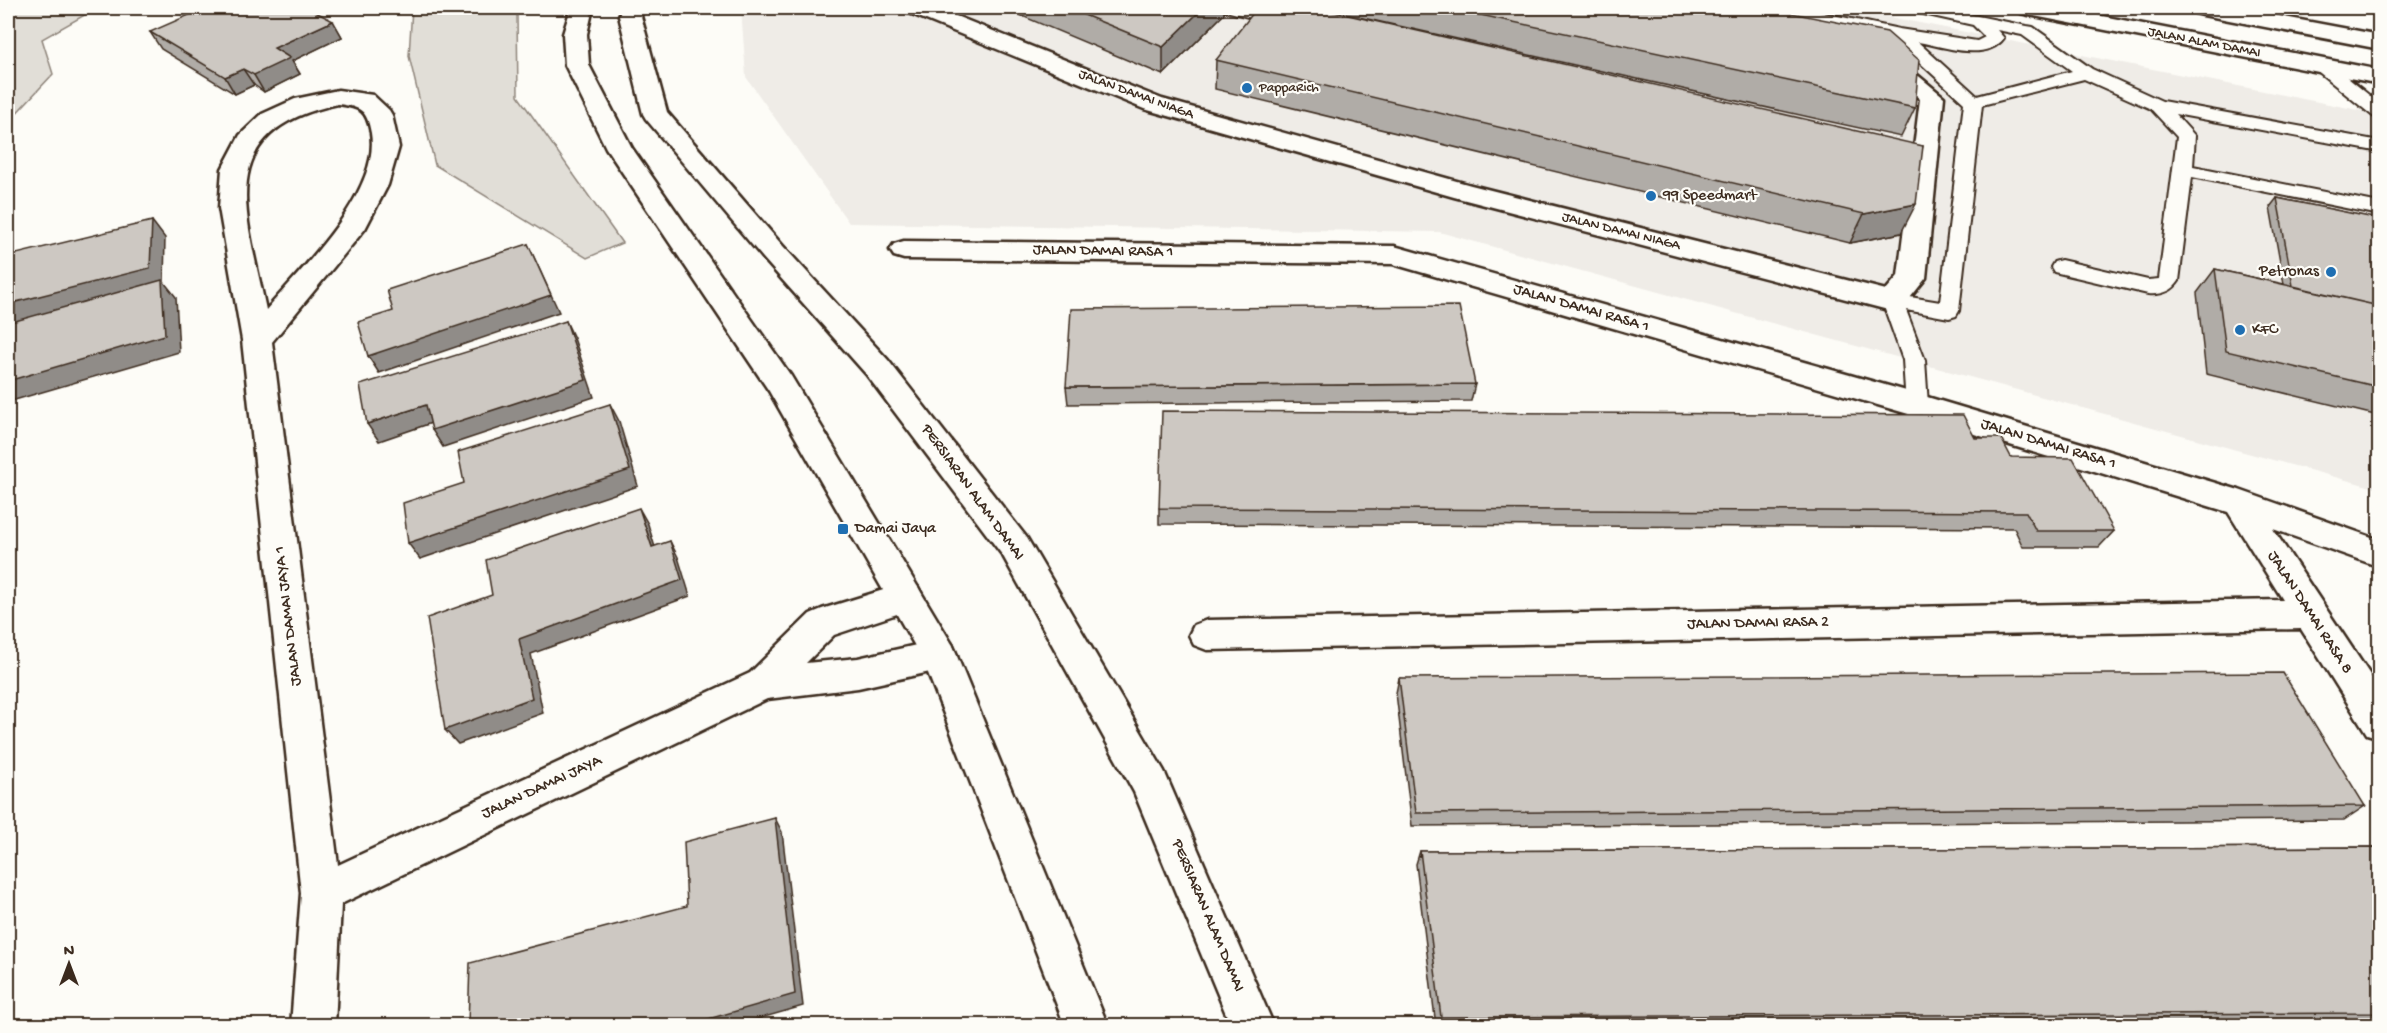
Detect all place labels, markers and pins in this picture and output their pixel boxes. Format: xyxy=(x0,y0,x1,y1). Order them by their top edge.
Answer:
place label: PappaRich xyxy=(1258,80,1319,97)
marker: PappaRich xyxy=(1240,81,1254,95)
place label: 99 Speedmart xyxy=(1662,187,1758,206)
marker: 99 Speedmart xyxy=(1644,189,1658,203)
place label: Petronas xyxy=(2258,263,2320,282)
marker: Petronas xyxy=(2324,265,2338,279)
place label: KFC xyxy=(2252,321,2279,340)
marker: KFC xyxy=(2233,323,2247,337)
place label: Damai Jaya xyxy=(854,520,937,539)
marker: Damai Jaya xyxy=(836,522,850,536)

